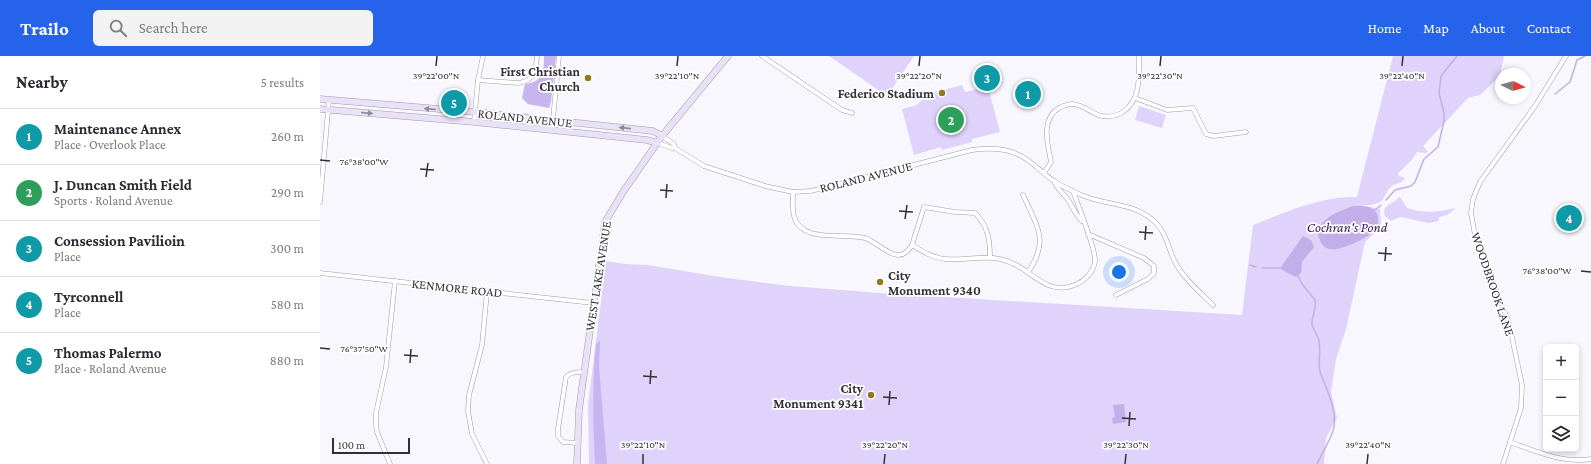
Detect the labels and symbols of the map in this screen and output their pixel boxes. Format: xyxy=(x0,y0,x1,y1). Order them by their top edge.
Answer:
pin: 3 xyxy=(974,63,1000,93)
place label: First Christian Church xyxy=(500,64,581,94)
north arrow xyxy=(1495,68,1531,104)
text: 39°22'00"N xyxy=(413,70,460,81)
text: 39°22'10"N xyxy=(655,70,700,81)
text: 39°22'20"N xyxy=(896,70,942,81)
text: 39°22'30"N xyxy=(1137,70,1183,81)
text: 39°22'40"N xyxy=(1379,70,1425,81)
marker: First Christian Church xyxy=(583,73,593,83)
pin: 1 xyxy=(1015,79,1041,109)
place label: Federico Stadium xyxy=(838,86,934,101)
pin: 5 xyxy=(441,88,467,118)
marker: Federico Stadium xyxy=(937,88,947,98)
one-way arrow xyxy=(424,105,436,112)
pin: 2 xyxy=(938,105,964,135)
street label: ROLAND AVENUE xyxy=(477,106,573,130)
one-way arrow xyxy=(361,109,373,116)
one-way arrow xyxy=(619,125,631,131)
text: 76°38'00"W xyxy=(339,156,389,167)
street label: ROLAND AVENUE xyxy=(818,158,914,196)
pin: 4 xyxy=(1556,203,1582,233)
water label: Cochran's Pond xyxy=(1307,219,1388,235)
street label: WEST LAKE AVENUE xyxy=(582,220,614,332)
street label: WOODBROOK LANE xyxy=(1468,230,1518,338)
your location xyxy=(1109,262,1129,282)
text: 76°38'00"W xyxy=(1522,265,1572,276)
place label: City Monument 9340 xyxy=(888,268,981,298)
street label: KENMORE ROAD xyxy=(411,276,503,300)
marker: City Monument 9340 xyxy=(875,277,885,287)
text: 76°37'50"W xyxy=(340,343,388,354)
place label: City Monument 9341 xyxy=(773,381,864,411)
marker: City Monument 9341 xyxy=(866,390,876,400)
scale bar xyxy=(332,436,410,455)
text: 39°22'10"N xyxy=(621,439,666,450)
text: 39°22'20"N xyxy=(862,439,908,450)
text: 39°22'30"N xyxy=(1103,439,1149,450)
text: 39°22'40"N xyxy=(1345,439,1391,450)

